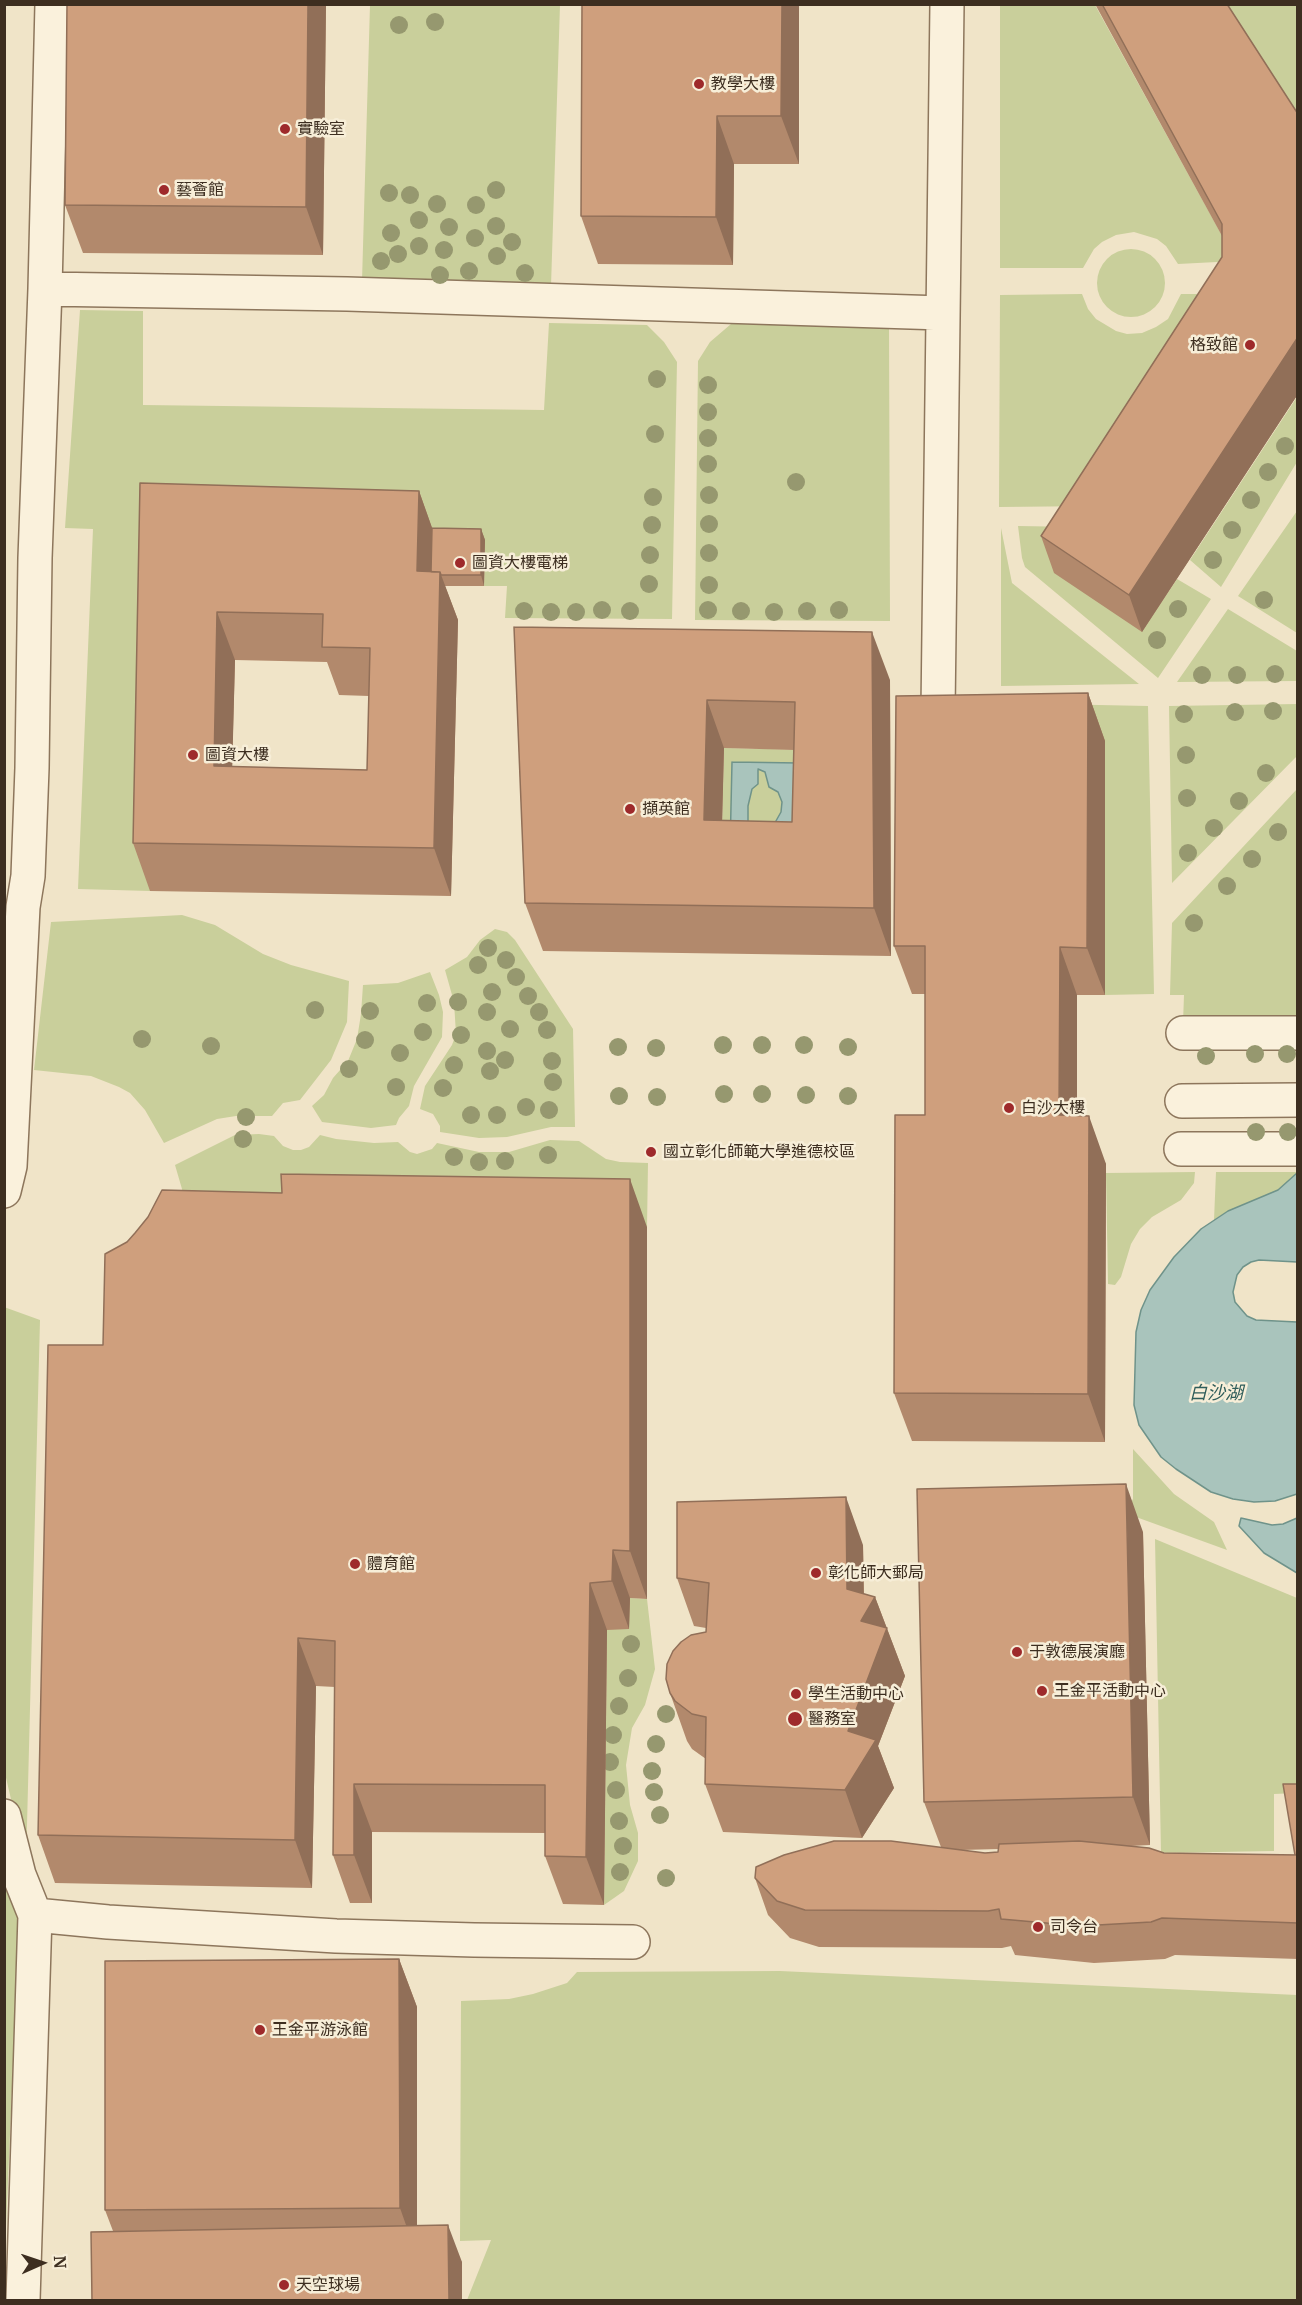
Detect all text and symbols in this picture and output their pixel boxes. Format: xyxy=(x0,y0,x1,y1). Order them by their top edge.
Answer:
place label: 教學大樓 xyxy=(711,74,775,94)
marker: 教學大樓 xyxy=(692,77,706,91)
place label: 實驗室 xyxy=(297,119,345,139)
marker: 實驗室 xyxy=(278,122,292,136)
place label: 藝薈館 xyxy=(176,180,224,200)
marker: 藝薈館 xyxy=(157,183,171,197)
place label: 格致館 xyxy=(1190,335,1238,355)
marker: 格致館 xyxy=(1243,338,1257,352)
place label: 圖資大樓電梯 xyxy=(472,553,568,573)
marker: 圖資大樓電梯 xyxy=(453,556,467,570)
place label: 圖資大樓 xyxy=(205,745,269,765)
marker: 圖資大樓 xyxy=(186,748,200,762)
place label: 擷英館 xyxy=(642,799,690,819)
marker: 擷英館 xyxy=(623,802,637,816)
place label: 白沙大樓 xyxy=(1021,1098,1085,1118)
marker: 白沙大樓 xyxy=(1002,1101,1016,1115)
place label: 國立彰化師範大學進德校區 xyxy=(663,1142,855,1162)
marker: 國立彰化師範大學進德校區 xyxy=(644,1145,658,1159)
water label: 白沙湖 xyxy=(1189,1383,1243,1405)
place label: 體育館 xyxy=(367,1554,415,1574)
marker: 體育館 xyxy=(348,1557,362,1571)
place label: 彰化師大郵局 xyxy=(828,1563,924,1583)
marker: 彰化師大郵局 xyxy=(809,1566,823,1580)
place label: 于敦德展演廳 xyxy=(1029,1642,1125,1662)
marker: 于敦德展演廳 xyxy=(1010,1645,1024,1659)
place label: 王金平活動中心 xyxy=(1054,1681,1166,1701)
place label: 學生活動中心 xyxy=(808,1684,904,1704)
marker: 王金平活動中心 xyxy=(1035,1684,1049,1698)
marker: 學生活動中心 xyxy=(789,1687,803,1701)
place label: 醫務室 xyxy=(808,1709,856,1729)
marker: 醫務室 xyxy=(786,1710,804,1728)
place label: 司令台 xyxy=(1050,1917,1098,1937)
marker: 司令台 xyxy=(1031,1920,1045,1934)
place label: 王金平游泳館 xyxy=(272,2020,368,2040)
marker: 王金平游泳館 xyxy=(253,2023,267,2037)
north arrow xyxy=(12,2233,72,2293)
text: N xyxy=(50,2255,70,2269)
place label: 天空球場 xyxy=(296,2275,360,2295)
marker: 天空球場 xyxy=(277,2278,291,2292)

